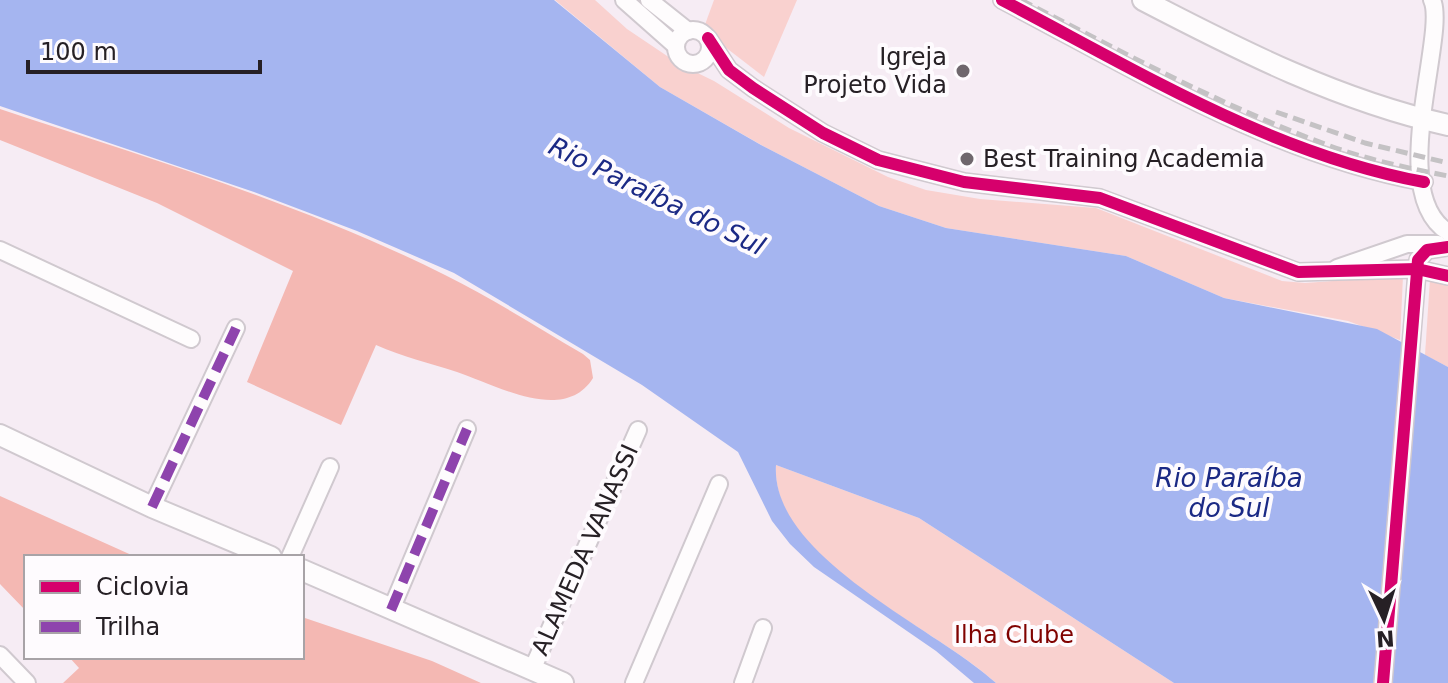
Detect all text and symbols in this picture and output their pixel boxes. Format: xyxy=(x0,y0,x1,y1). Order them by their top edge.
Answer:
scale bar xyxy=(28,24,260,74)
text: 100 m xyxy=(40,38,117,66)
place label: Igreja Projeto Vida xyxy=(803,43,947,99)
marker: Igreja Projeto Vida xyxy=(954,62,972,80)
water label: Rio Paraíba do Sul xyxy=(544,131,771,262)
place label: Best Training Academia xyxy=(983,145,1265,173)
marker: Best Training Academia xyxy=(958,150,976,168)
street label: ALAMEDA VANASSI xyxy=(526,440,644,660)
water label: Rio Paraíba do Sul xyxy=(1155,463,1303,523)
legend xyxy=(24,555,304,659)
text: Ciclovia xyxy=(96,573,190,601)
north arrow xyxy=(1344,579,1424,659)
text: Trilha xyxy=(95,613,160,641)
park label: Ilha Clube xyxy=(954,621,1074,649)
text: N xyxy=(1375,625,1395,652)

